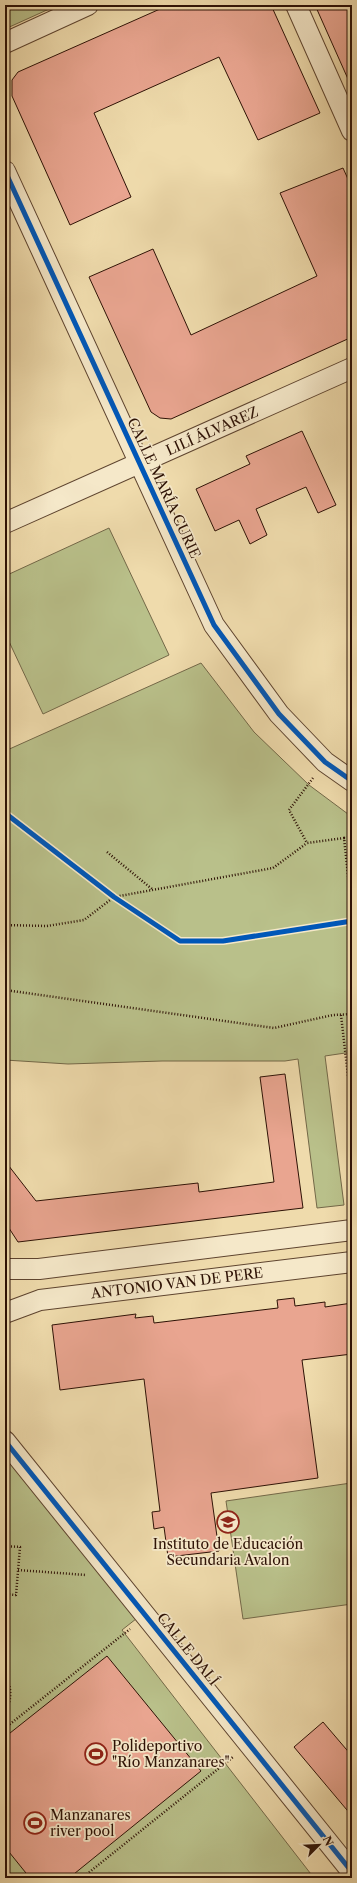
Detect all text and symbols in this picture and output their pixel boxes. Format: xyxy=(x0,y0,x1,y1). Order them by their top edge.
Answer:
street label: LILÍ ÁLVAREZ xyxy=(163,402,261,459)
street label: CALLE MARÍA CURIE xyxy=(123,414,205,561)
street label: ANTONIO VAN DE PERE xyxy=(89,1264,264,1303)
school or university icon: Instituto de Educación Secundaria Avalon xyxy=(215,1509,241,1535)
place label: Instituto de Educación Secundaria Avalon xyxy=(153,1535,304,1569)
street label: CALLE DALÍ xyxy=(153,1608,224,1689)
place label: Polideportivo "Río Manzanares" xyxy=(112,1737,230,1771)
sports icon: Polideportivo "Río Manzanares" xyxy=(83,1741,109,1767)
place label: Manzanares river pool xyxy=(50,1806,131,1840)
sports icon: Manzanares river pool xyxy=(22,1810,48,1836)
north arrow xyxy=(299,1825,339,1865)
text: N xyxy=(320,1834,337,1849)

